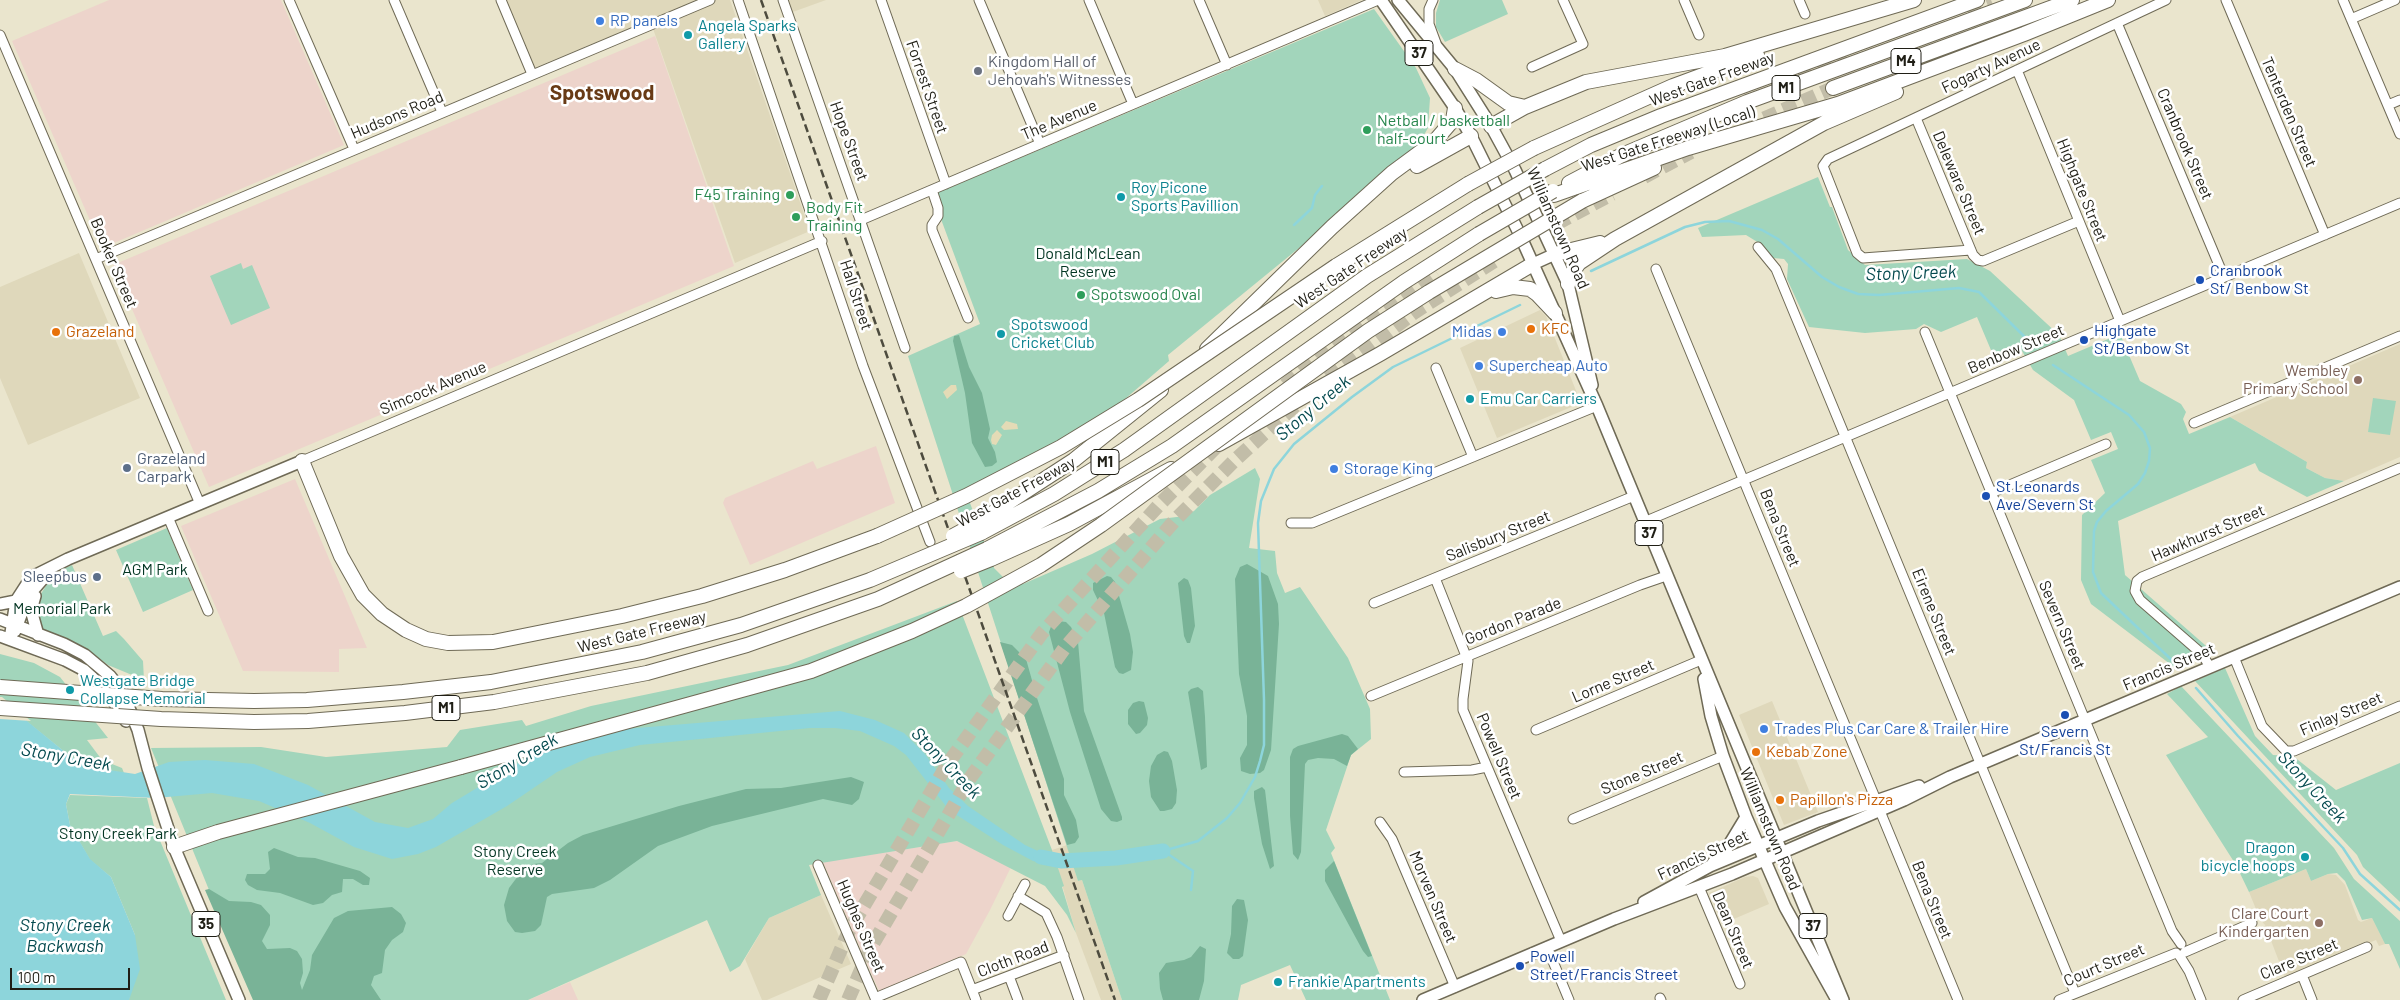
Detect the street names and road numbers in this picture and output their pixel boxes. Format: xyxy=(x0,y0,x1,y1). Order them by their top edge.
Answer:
street label: Fogarty Avenue xyxy=(1938,35,2044,97)
street label: Forrest Street xyxy=(902,38,952,136)
road number: 37 xyxy=(1405,40,1433,66)
street label: West Gate Freeway xyxy=(1647,47,1777,111)
road number: M4 xyxy=(1891,48,1921,74)
street label: Tenterden Street xyxy=(2257,54,2321,170)
road number: M1 xyxy=(1772,76,1800,100)
street label: Cranbrook Street xyxy=(2153,85,2217,203)
street label: Hudsons Road xyxy=(348,87,446,143)
street label: The Avenue xyxy=(1018,95,1100,145)
street label: Hope Street xyxy=(826,99,872,183)
street label: West Gate Freeway (Local) xyxy=(1579,102,1757,176)
street label: Deleware Street xyxy=(1928,128,1990,238)
street label: Highgate Street xyxy=(2053,136,2111,244)
street label: Williamstown Road xyxy=(1523,164,1593,292)
street label: Booker Street xyxy=(86,215,142,311)
street label: West Gate Freeway xyxy=(1291,223,1411,313)
street label: Hall Street xyxy=(836,257,876,333)
street label: Benbow Street xyxy=(1965,320,2067,378)
street label: Simcock Avenue xyxy=(377,357,489,419)
road number: M1 xyxy=(1091,450,1119,474)
street label: West Gate Freeway xyxy=(953,453,1079,531)
street label: Bena Street xyxy=(1756,486,1804,570)
street label: Hawkhurst Street xyxy=(2148,500,2268,566)
street label: Salisbury Street xyxy=(1443,506,1553,566)
road number: 37 xyxy=(1635,520,1663,546)
street label: Eirene Street xyxy=(1908,566,1960,658)
street label: Severn Street xyxy=(2035,578,2089,672)
street label: Gordon Parade xyxy=(1462,593,1564,649)
street label: West Gate Freeway xyxy=(576,607,708,657)
street label: Francis Street xyxy=(2120,639,2218,695)
street label: Lorne Street xyxy=(1569,655,1657,707)
street label: Finlay Street xyxy=(2297,688,2385,740)
road number: M1 xyxy=(432,696,460,720)
street label: Powell Street xyxy=(1472,710,1526,802)
street label: Stone Street xyxy=(1598,747,1686,799)
street label: Williamstown Road xyxy=(1735,765,1805,893)
street label: Francis Street xyxy=(1654,826,1752,884)
street label: Morven Street xyxy=(1405,848,1461,946)
street label: Bena Street xyxy=(1908,858,1956,942)
street label: Hughes Street xyxy=(833,877,889,975)
street label: Dean Street xyxy=(1708,889,1758,971)
road number: 35 xyxy=(192,912,220,936)
road number: 37 xyxy=(1799,914,1827,938)
street label: Clare Street xyxy=(2257,934,2341,984)
street label: Cloth Road xyxy=(975,937,1051,981)
street label: Court Street xyxy=(2061,939,2147,991)

